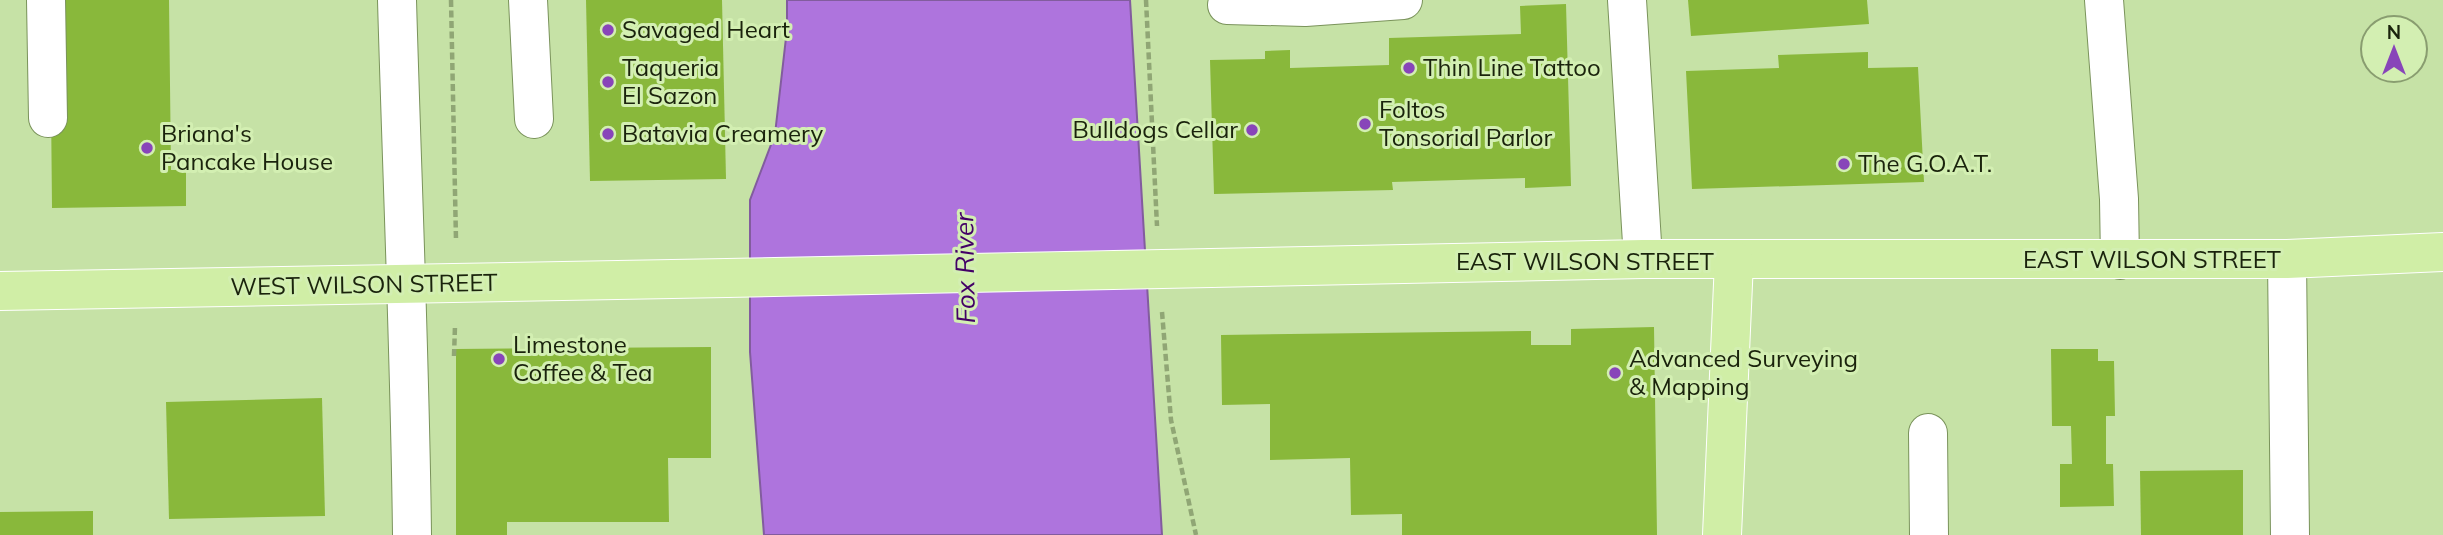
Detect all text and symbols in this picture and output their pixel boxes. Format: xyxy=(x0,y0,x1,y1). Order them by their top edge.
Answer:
place label: Savaged Heart xyxy=(622,14,790,44)
north arrow xyxy=(2359,14,2429,84)
text: N xyxy=(2387,20,2401,44)
marker: Savaged Heart xyxy=(600,22,616,38)
place label: Taqueria El Sazon xyxy=(622,52,719,110)
place label: Thin Line Tattoo xyxy=(1423,52,1601,82)
marker: Thin Line Tattoo xyxy=(1401,60,1417,76)
marker: Taqueria El Sazon xyxy=(600,74,616,90)
place label: Foltos Tonsorial Parlor xyxy=(1379,94,1552,152)
place label: Bulldogs Cellar xyxy=(1072,114,1238,144)
marker: Foltos Tonsorial Parlor xyxy=(1357,116,1373,132)
place label: Briana's Pancake House xyxy=(161,118,333,176)
place label: Batavia Creamery xyxy=(622,118,824,148)
marker: Bulldogs Cellar xyxy=(1244,122,1260,138)
marker: Batavia Creamery xyxy=(600,126,616,142)
marker: Briana's Pancake House xyxy=(139,140,155,156)
place label: The G.O.A.T. xyxy=(1858,148,1992,178)
marker: The G.O.A.T. xyxy=(1836,156,1852,172)
water label: Fox River xyxy=(947,211,982,324)
street label: EAST WILSON STREET xyxy=(2023,244,2281,274)
street label: EAST WILSON STREET xyxy=(1456,246,1714,276)
street label: WEST WILSON STREET xyxy=(230,267,498,301)
place label: Limestone Coffee & Tea xyxy=(513,329,653,387)
place label: Advanced Surveying & Mapping xyxy=(1629,343,1858,401)
marker: Limestone Coffee & Tea xyxy=(491,351,507,367)
marker: Advanced Surveying & Mapping xyxy=(1607,365,1623,381)

